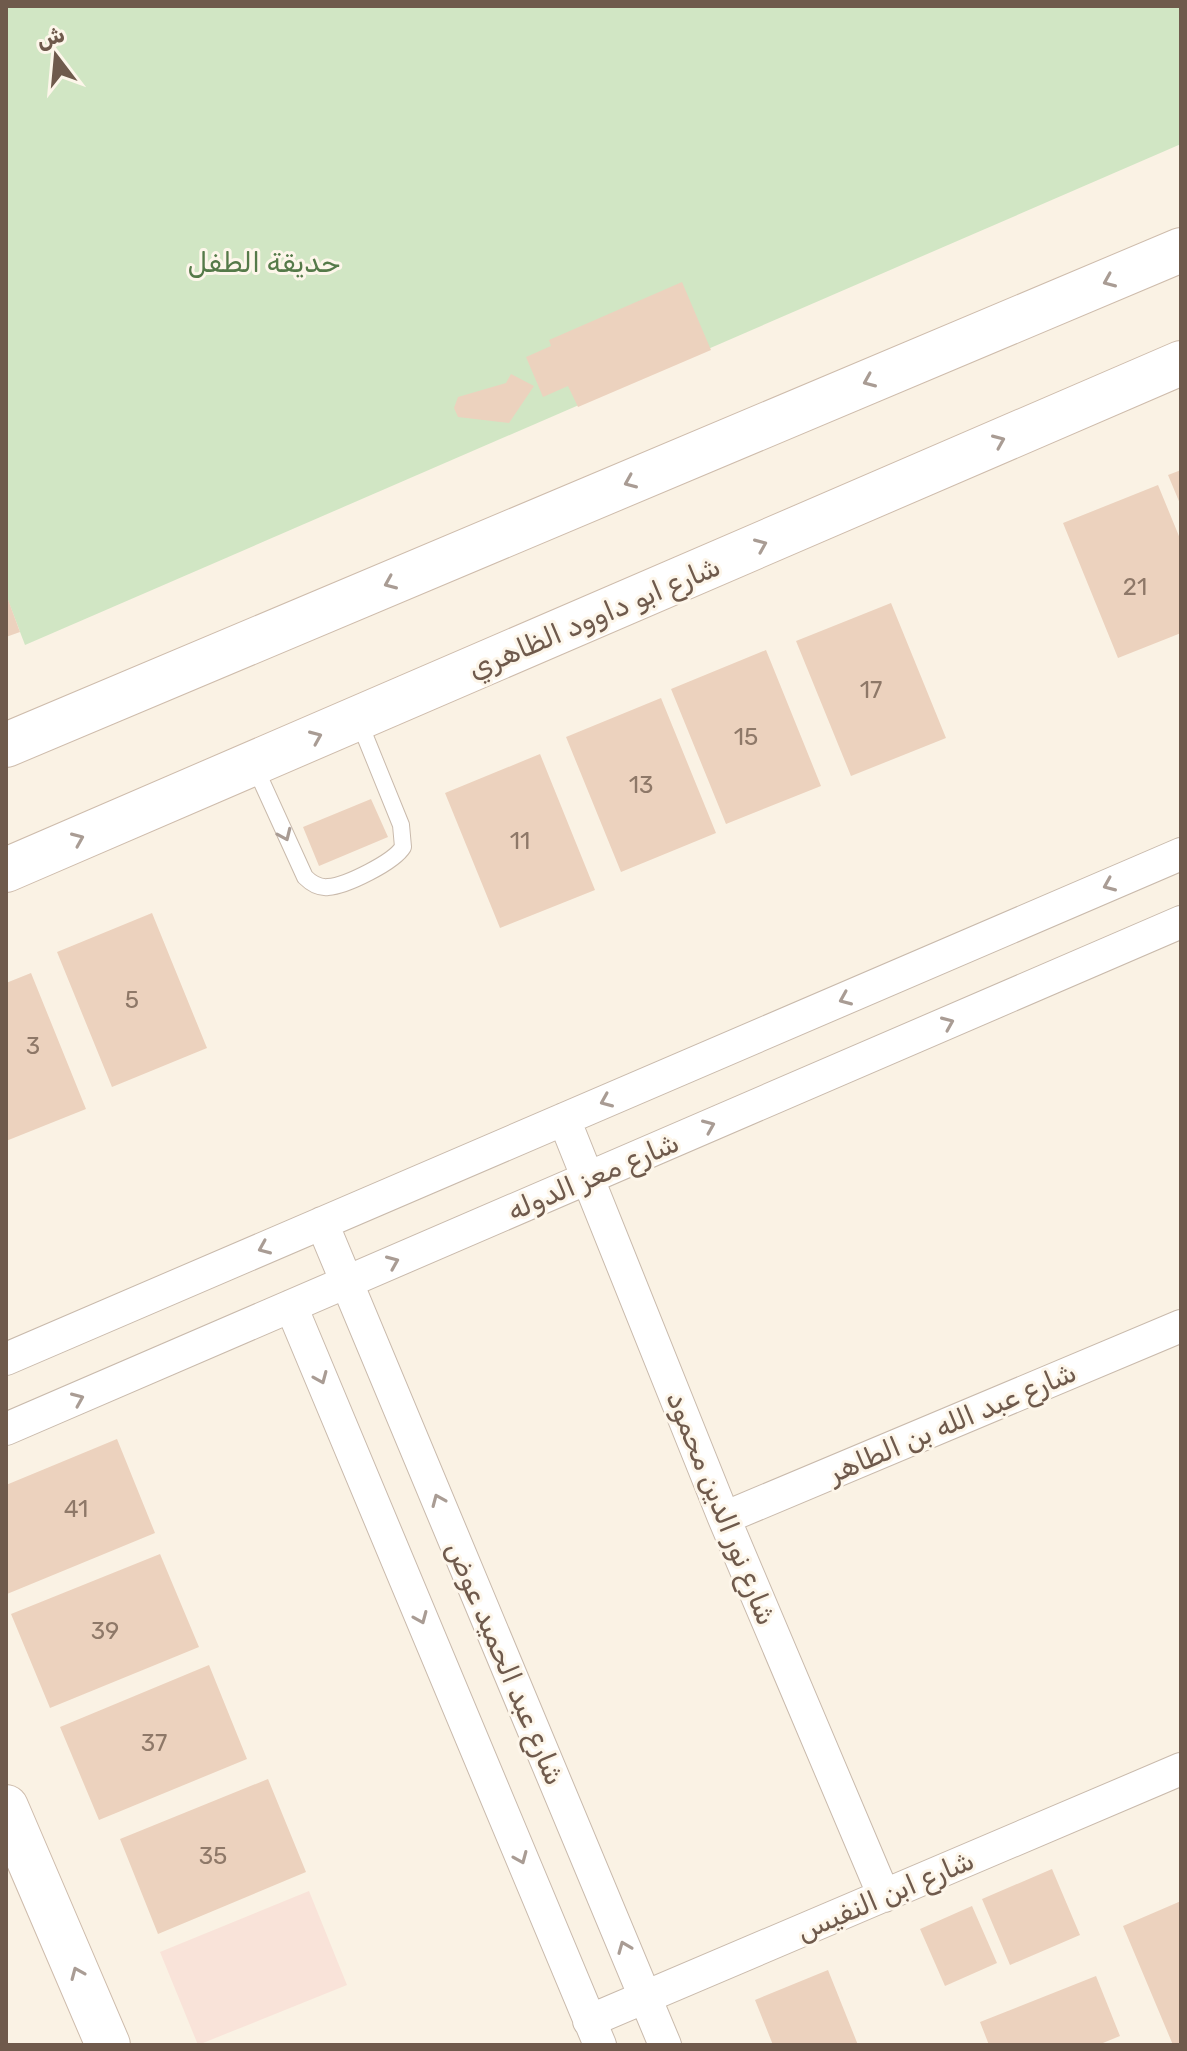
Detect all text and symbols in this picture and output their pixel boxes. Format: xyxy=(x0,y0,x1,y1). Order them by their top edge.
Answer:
north arrow xyxy=(16,16,96,96)
text: ش xyxy=(34,20,68,54)
park label: حديقة الطفل xyxy=(187,246,341,279)
one-way arrow xyxy=(1103,271,1117,287)
one-way arrow xyxy=(863,372,878,388)
one-way arrow xyxy=(991,435,1006,451)
one-way arrow xyxy=(624,473,638,489)
one-way arrow xyxy=(753,538,767,554)
street label: شارع ابو داوود الظاهري xyxy=(463,549,726,688)
house number: 21 xyxy=(1123,573,1147,601)
one-way arrow xyxy=(384,574,398,590)
house number: 17 xyxy=(860,676,882,704)
house number: 15 xyxy=(734,723,758,751)
one-way arrow xyxy=(308,730,323,746)
house number: 13 xyxy=(629,771,653,799)
one-way arrow xyxy=(276,827,292,841)
house number: 11 xyxy=(510,827,530,855)
one-way arrow xyxy=(69,833,84,849)
one-way arrow xyxy=(1103,875,1117,891)
house number: 5 xyxy=(125,986,139,1014)
one-way arrow xyxy=(839,989,853,1005)
one-way arrow xyxy=(940,1016,954,1032)
house number: 3 xyxy=(26,1032,40,1060)
one-way arrow xyxy=(600,1092,614,1108)
one-way arrow xyxy=(701,1119,715,1135)
street label: شارع معز الدوله xyxy=(503,1126,685,1230)
one-way arrow xyxy=(258,1239,272,1255)
one-way arrow xyxy=(385,1255,399,1271)
street label: شارع عبد الله بن الطاهر xyxy=(821,1355,1082,1493)
one-way arrow xyxy=(312,1370,328,1385)
street label: شارع نور الدين محمود xyxy=(657,1386,784,1631)
one-way arrow xyxy=(69,1392,84,1408)
one-way arrow xyxy=(432,1494,448,1508)
house number: 41 xyxy=(64,1495,88,1523)
street label: شارع عبد الحميد عوض xyxy=(437,1537,572,1791)
one-way arrow xyxy=(412,1610,428,1624)
house number: 39 xyxy=(91,1617,119,1645)
house number: 37 xyxy=(141,1729,167,1757)
house number: 35 xyxy=(199,1842,227,1870)
street label: شارع ابن النفيس xyxy=(792,1843,980,1950)
one-way arrow xyxy=(512,1850,528,1864)
one-way arrow xyxy=(617,1941,633,1955)
one-way arrow xyxy=(71,1967,87,1981)

